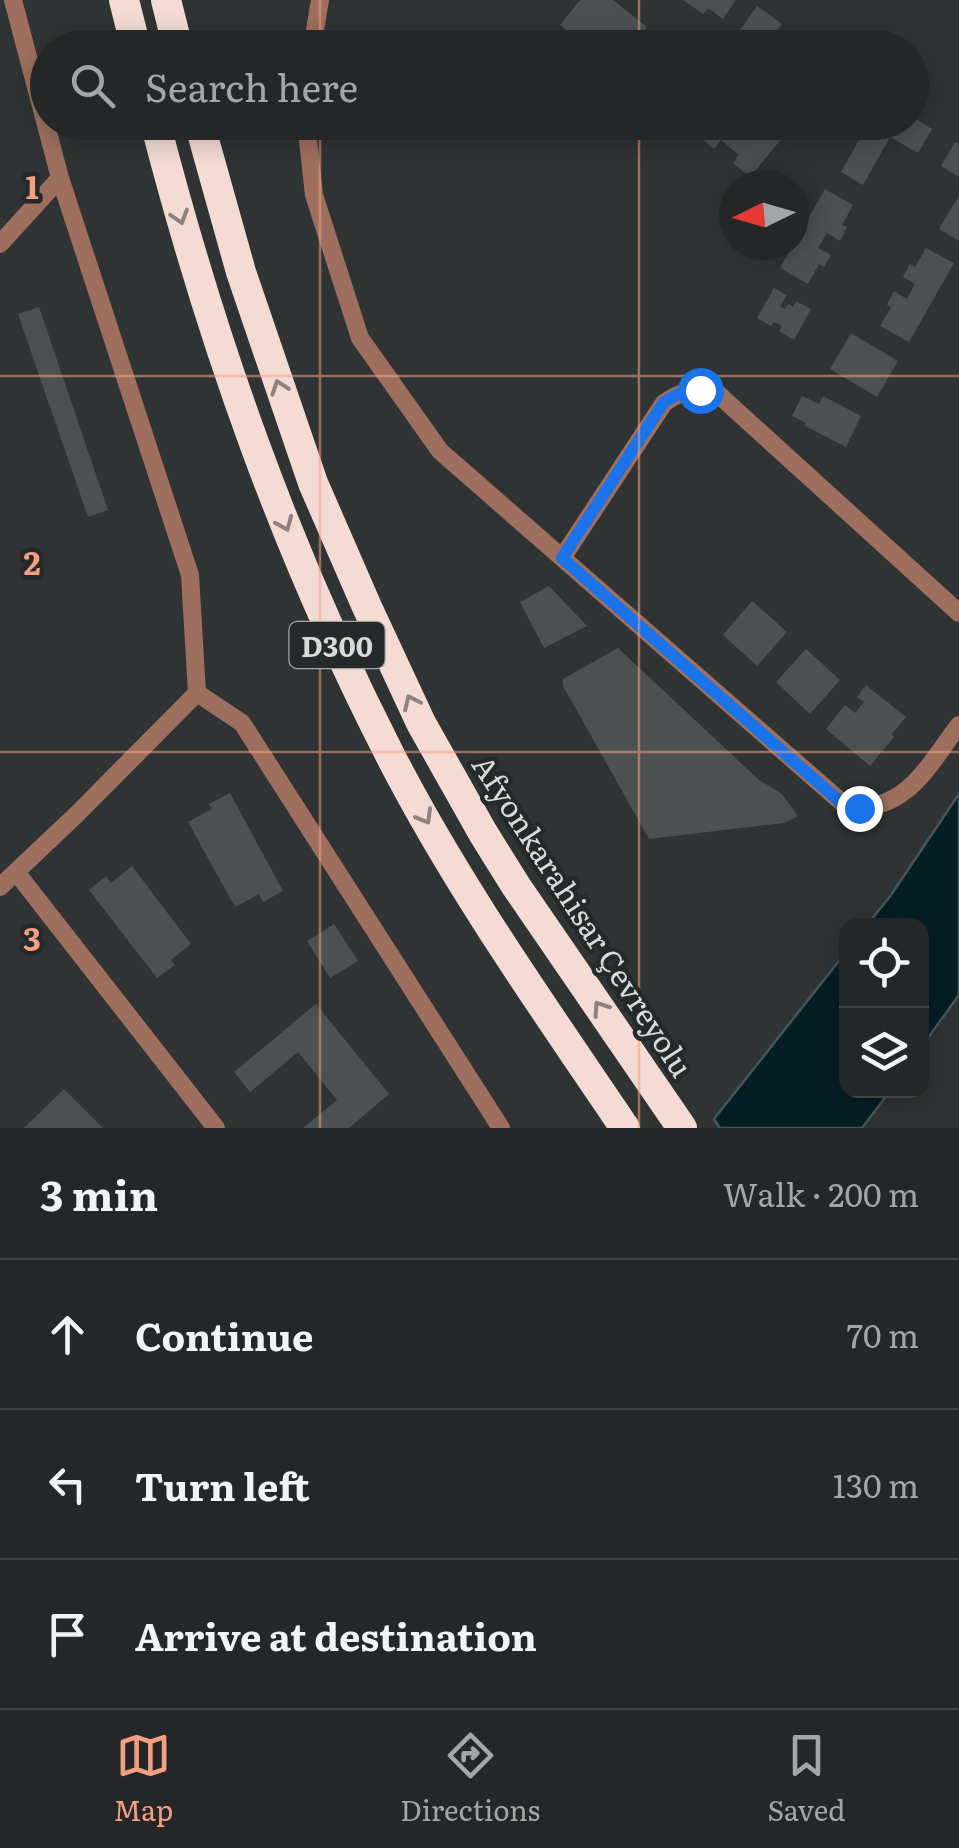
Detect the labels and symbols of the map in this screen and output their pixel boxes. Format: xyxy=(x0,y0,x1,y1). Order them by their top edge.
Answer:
text: 1 xyxy=(25,161,39,209)
north arrow xyxy=(719,170,809,260)
one-way arrow xyxy=(168,208,189,225)
route start xyxy=(678,368,724,414)
one-way arrow xyxy=(271,379,291,396)
one-way arrow xyxy=(273,514,293,532)
text: 2 xyxy=(23,537,41,585)
road number: D300 xyxy=(290,622,384,668)
one-way arrow xyxy=(403,695,423,713)
street label: Afyonkarahisar Çevreyolu xyxy=(463,745,705,1085)
route end xyxy=(837,786,883,832)
one-way arrow xyxy=(413,806,433,824)
text: 3 xyxy=(23,913,41,961)
one-way arrow xyxy=(594,1001,612,1020)

